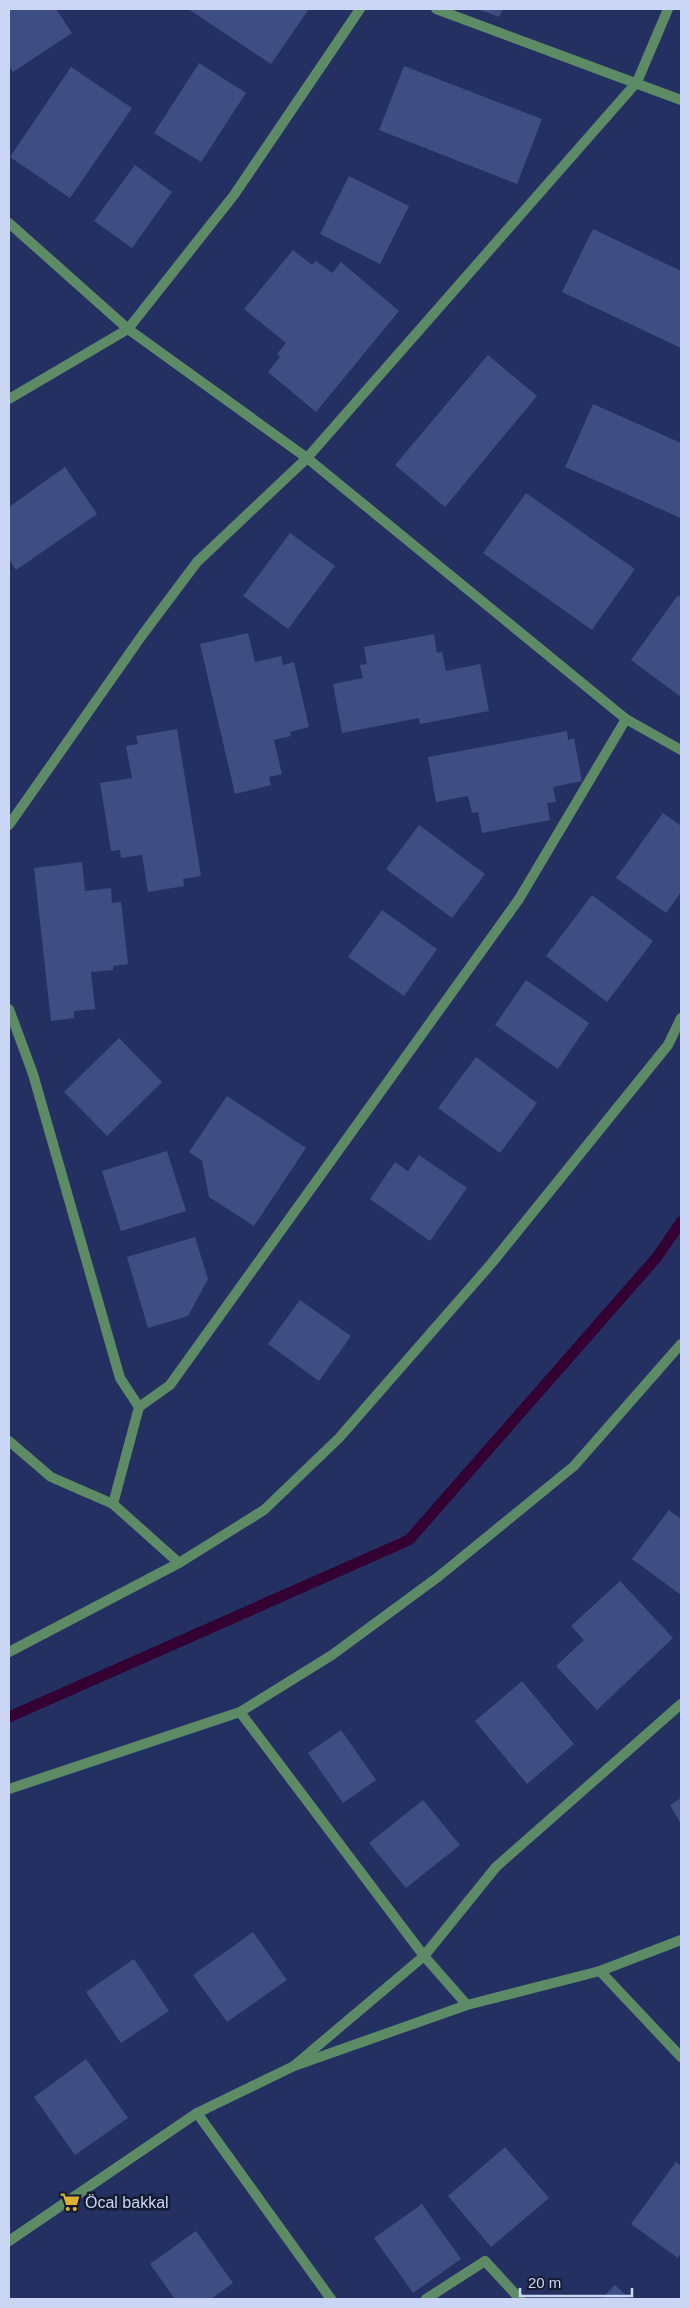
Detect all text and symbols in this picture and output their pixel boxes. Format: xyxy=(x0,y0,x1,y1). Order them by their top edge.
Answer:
supermarket icon: Öcal bakkal xyxy=(59,2191,81,2213)
place label: Öcal bakkal xyxy=(85,2194,169,2211)
scale bar xyxy=(520,2266,632,2298)
text: 20 m xyxy=(528,2274,561,2291)

